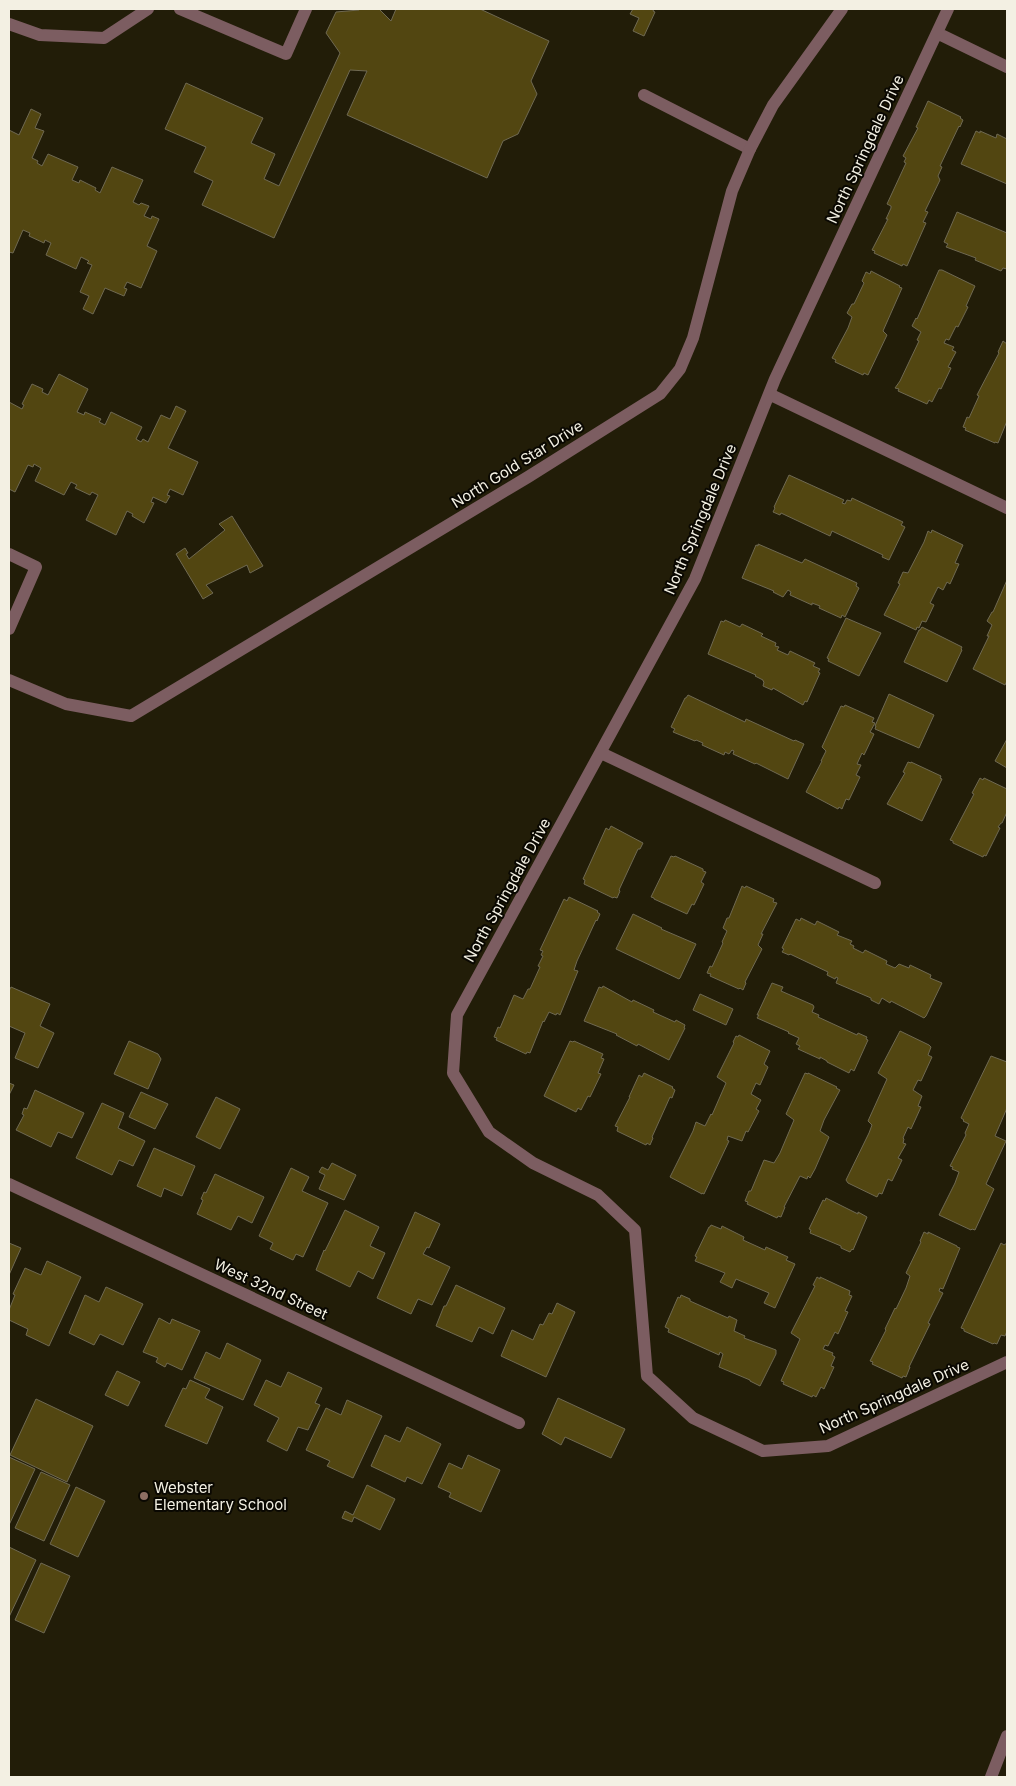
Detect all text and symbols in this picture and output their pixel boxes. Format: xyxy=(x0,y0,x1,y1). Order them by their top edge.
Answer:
street label: North Springdale Drive xyxy=(822,72,908,226)
street label: North Gold Star Drive xyxy=(448,416,586,512)
street label: North Springdale Drive xyxy=(660,441,740,597)
street label: North Springdale Drive xyxy=(459,815,555,965)
street label: West 32nd Street xyxy=(211,1254,331,1324)
street label: North Springdale Drive xyxy=(816,1354,972,1438)
place label: Webster Elementary School xyxy=(154,1478,287,1514)
marker: Webster Elementary School xyxy=(138,1490,150,1502)

